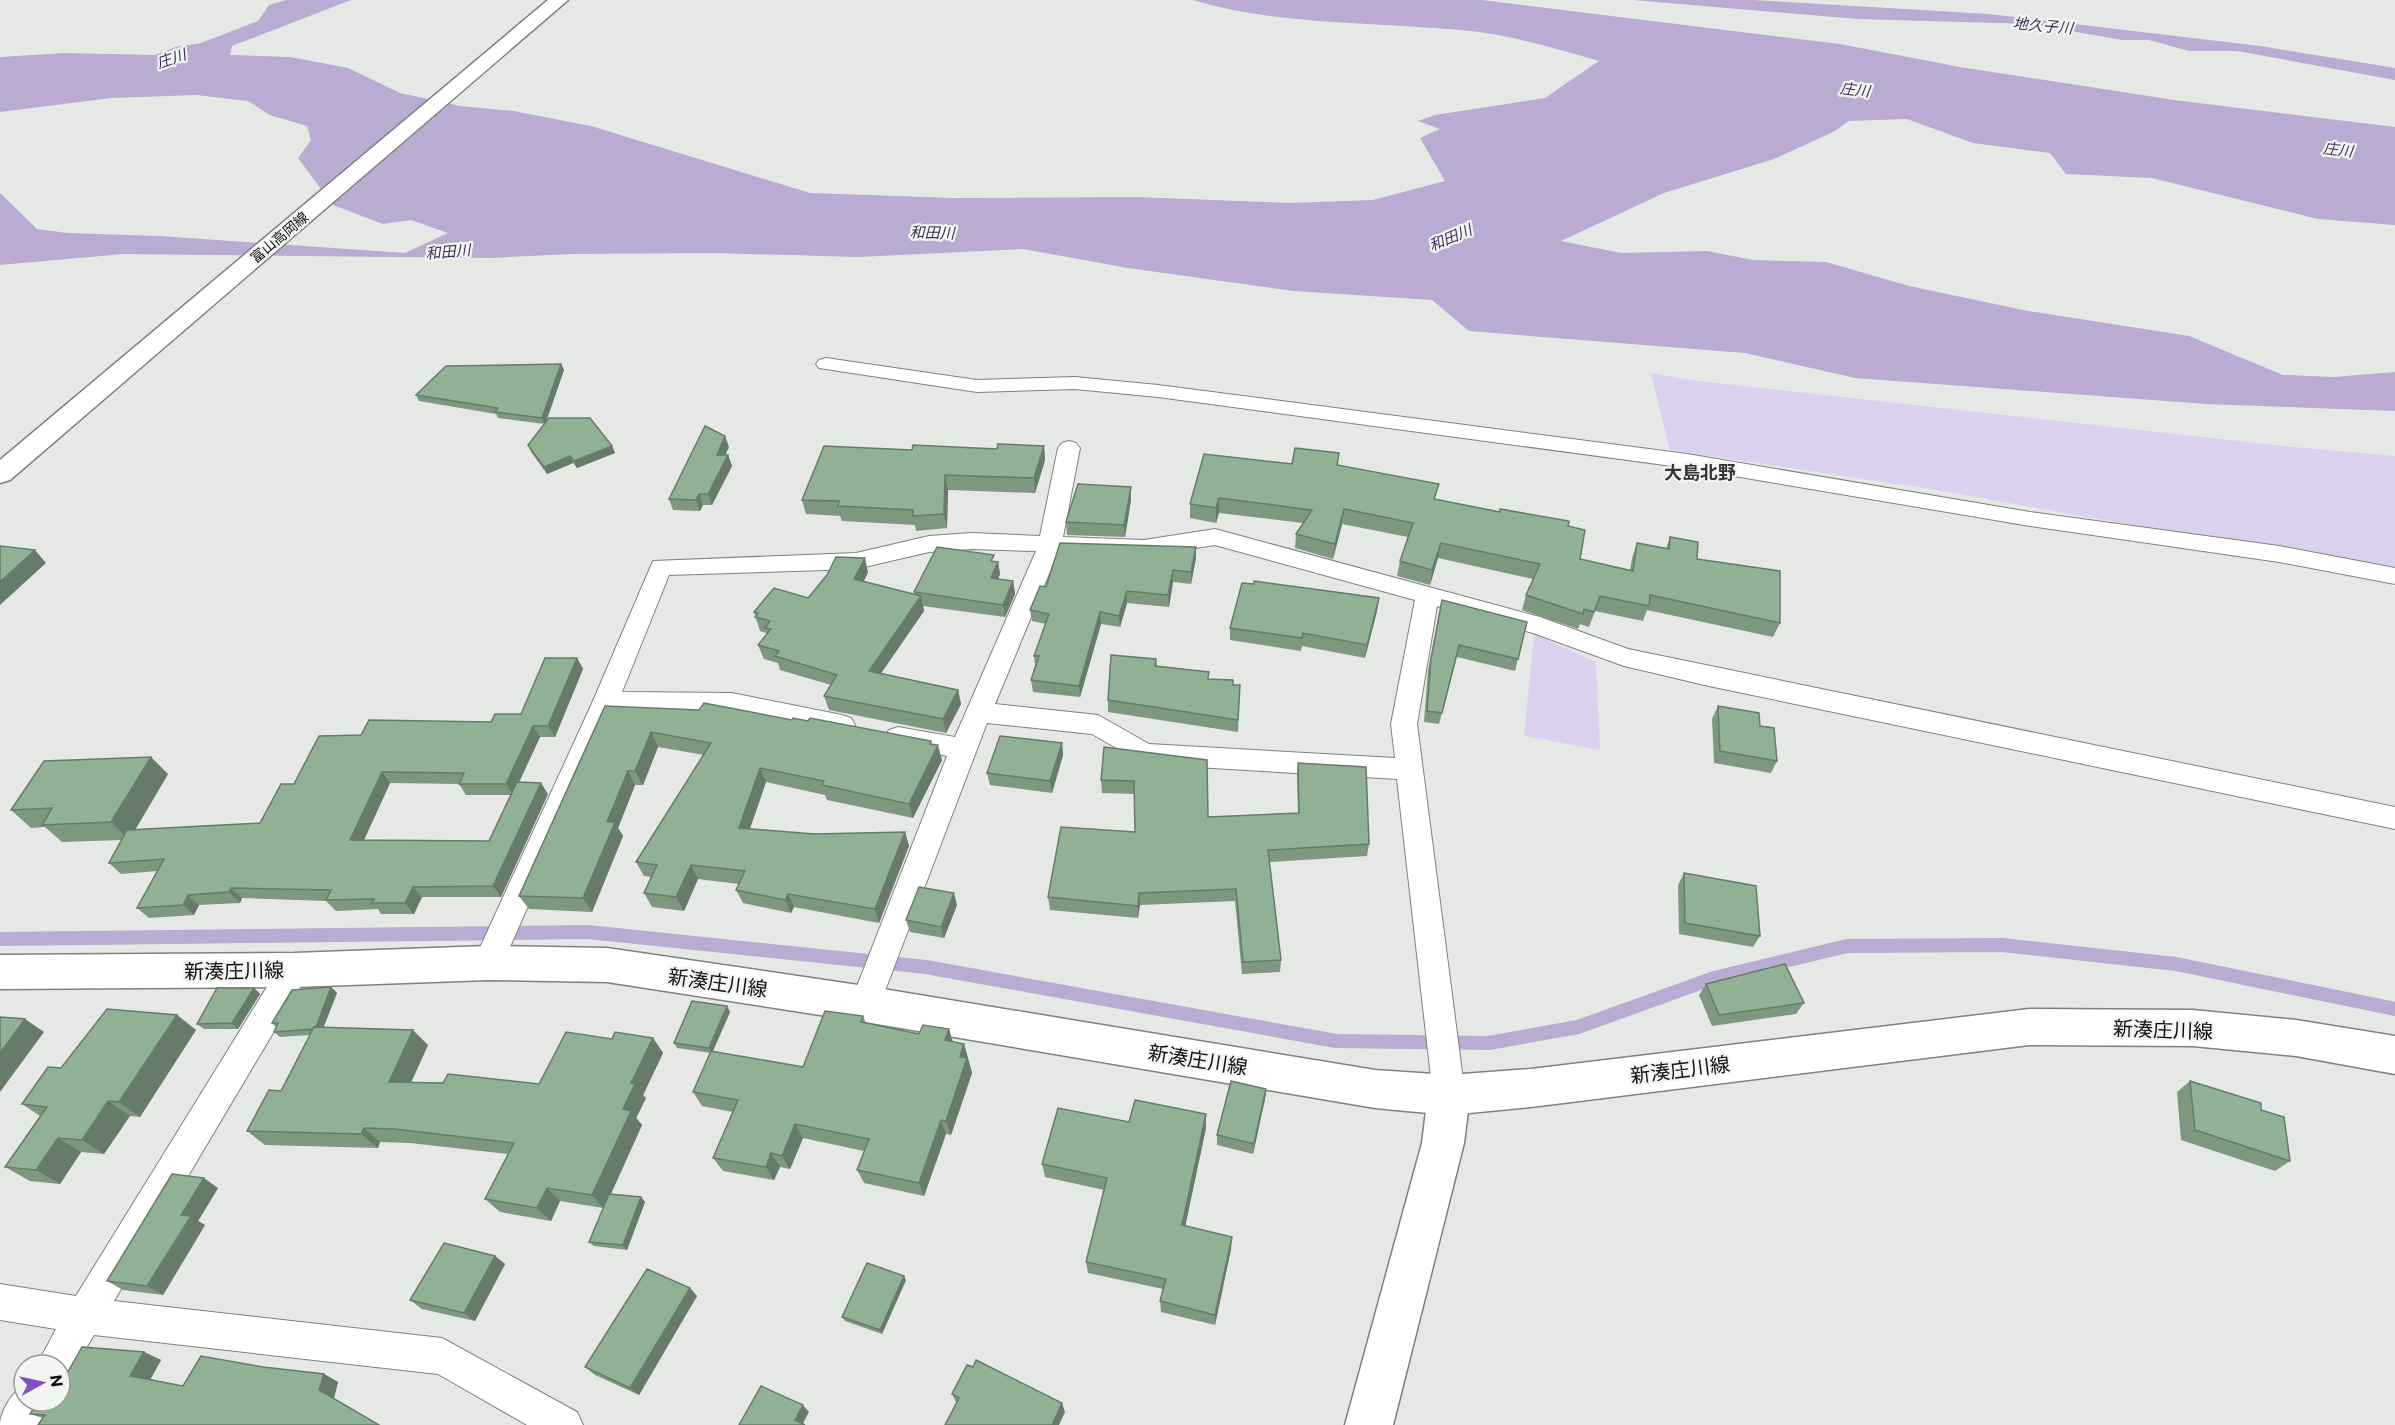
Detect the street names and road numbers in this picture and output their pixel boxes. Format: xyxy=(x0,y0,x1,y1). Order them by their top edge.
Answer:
street label: 富山高岡線 xyxy=(247,208,311,266)
street label: 新湊庄川線 xyxy=(184,957,284,983)
street label: 新湊庄川線 xyxy=(667,963,769,1001)
street label: 新湊庄川線 xyxy=(2113,1015,2213,1043)
street label: 新湊庄川線 xyxy=(1147,1039,1249,1079)
street label: 新湊庄川線 xyxy=(1629,1051,1731,1087)

